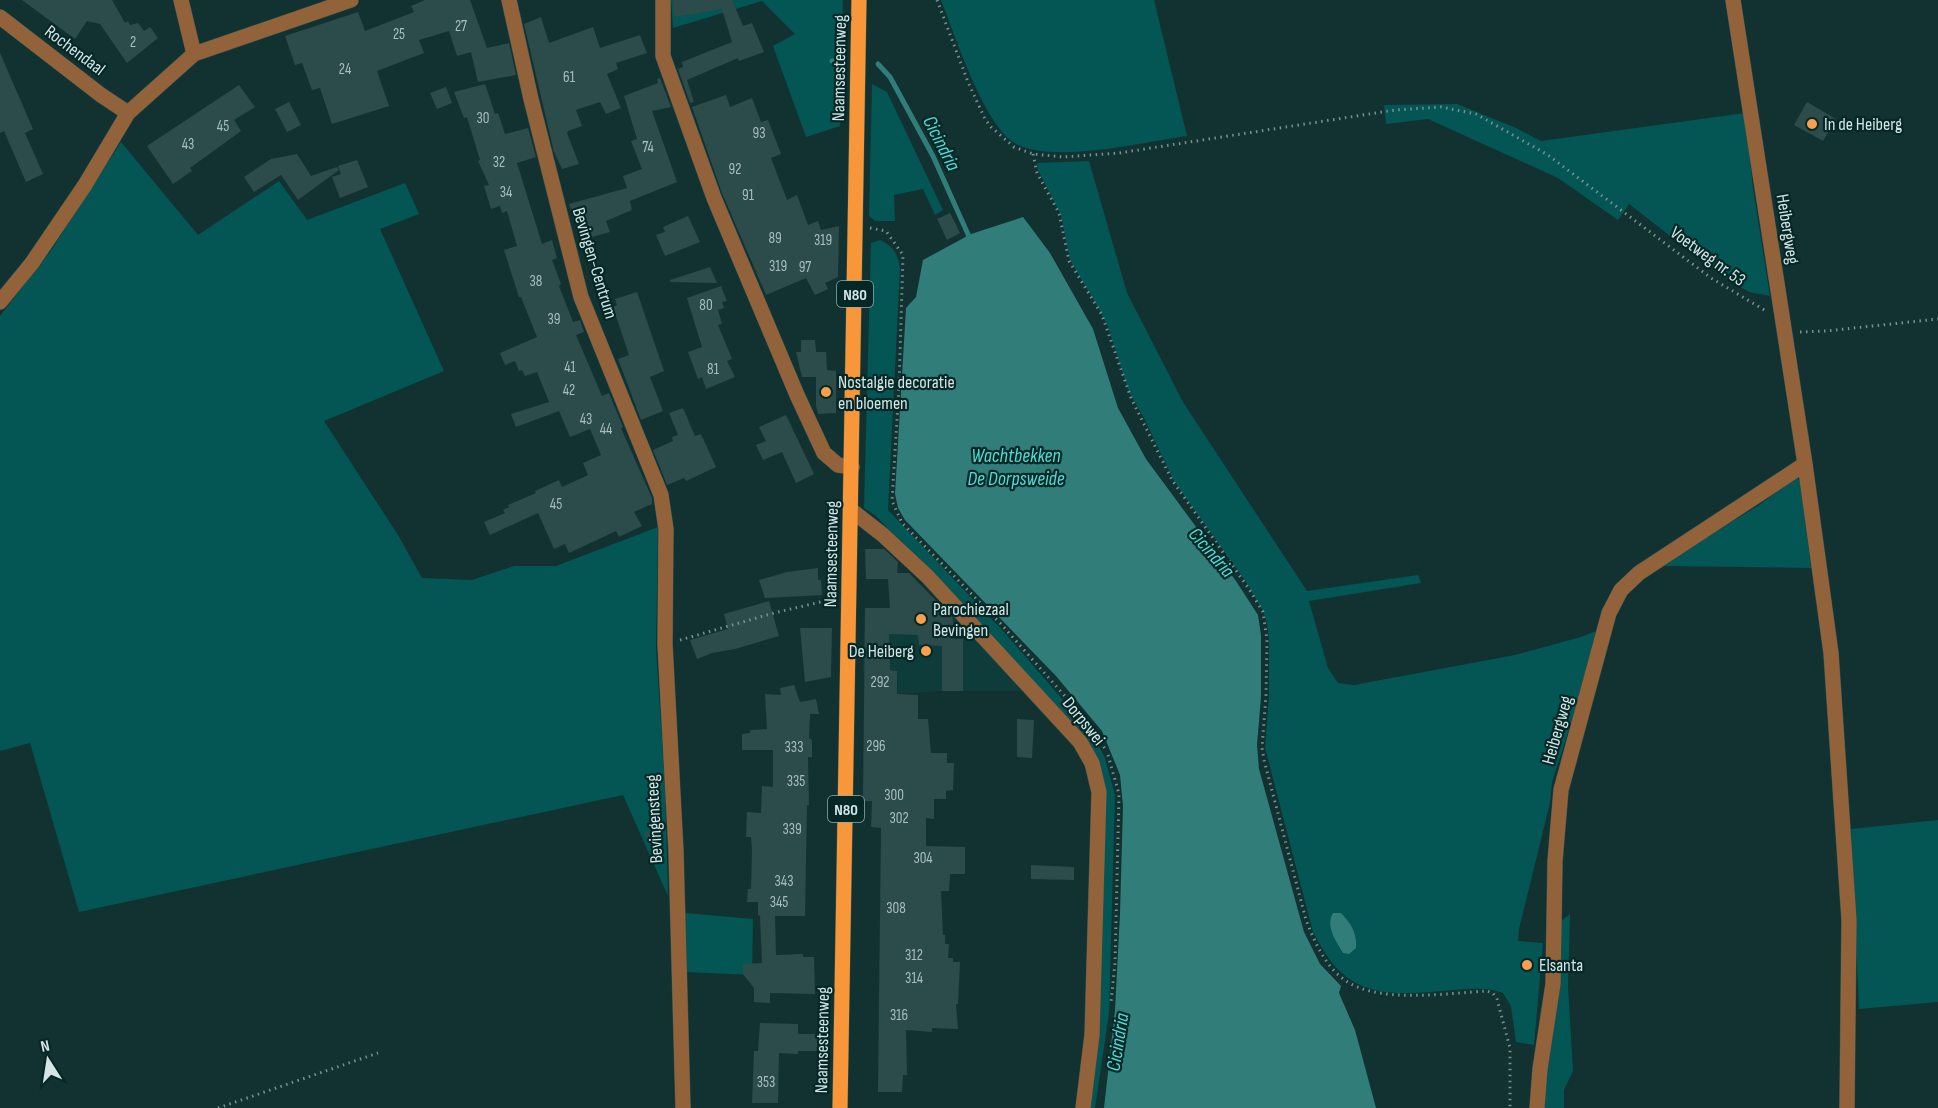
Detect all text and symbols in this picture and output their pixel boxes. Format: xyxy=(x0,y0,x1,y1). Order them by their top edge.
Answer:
street label: Naamsesteenweg xyxy=(828,14,851,122)
house number: 27 xyxy=(455,17,467,36)
street label: Rochendaal xyxy=(40,21,109,80)
house number: 25 xyxy=(393,25,405,44)
house number: 2 xyxy=(130,33,136,52)
house number: 24 xyxy=(339,60,351,79)
house number: 61 xyxy=(563,68,576,87)
house number: 30 xyxy=(477,109,489,128)
water label: Cicindria xyxy=(917,112,965,175)
place label: In de Heiberg xyxy=(1824,114,1902,135)
house number: 45 xyxy=(217,117,229,136)
marker: In de Heiberg xyxy=(1805,117,1819,131)
house number: 93 xyxy=(753,124,765,143)
house number: 43 xyxy=(182,135,194,154)
house number: 74 xyxy=(642,138,654,157)
house number: 32 xyxy=(493,153,505,172)
house number: 92 xyxy=(729,160,741,179)
house number: 34 xyxy=(500,183,512,202)
house number: 91 xyxy=(742,186,755,205)
street label: Heibergweg xyxy=(1772,193,1803,266)
street label: Bevingen-Centrum xyxy=(568,205,621,321)
street label: Voetweg nr. 53 xyxy=(1666,222,1749,291)
house number: 89 xyxy=(768,229,782,248)
house number: 319 xyxy=(814,231,832,250)
house number: 319 xyxy=(769,257,787,276)
house number: 97 xyxy=(799,258,811,277)
house number: 38 xyxy=(530,272,542,291)
road number: N80 xyxy=(837,281,873,307)
house number: 80 xyxy=(699,296,713,315)
house number: 39 xyxy=(548,310,560,329)
house number: 41 xyxy=(564,358,577,377)
house number: 81 xyxy=(707,360,720,379)
place label: Nostalgie decoratie en bloemen xyxy=(838,372,955,414)
house number: 42 xyxy=(563,381,575,400)
marker: Nostalgie decoratie en bloemen xyxy=(819,385,833,399)
house number: 43 xyxy=(580,410,592,429)
house number: 44 xyxy=(600,420,612,439)
water label: Wachtbekken De Dorpsweide xyxy=(967,444,1065,491)
house number: 45 xyxy=(550,495,562,514)
street label: Naamsesteenweg xyxy=(820,500,843,608)
water label: Cicindria xyxy=(1183,523,1240,583)
place label: Parochiezaal Bevingen xyxy=(933,599,1009,641)
marker: Parochiezaal Bevingen xyxy=(914,612,928,626)
place label: De Heiberg xyxy=(849,641,914,662)
marker: De Heiberg xyxy=(919,644,933,658)
house number: 292 xyxy=(870,673,890,692)
street label: Dorpswei xyxy=(1058,693,1109,750)
street label: Heibergweg xyxy=(1538,693,1577,767)
house number: 296 xyxy=(866,737,886,756)
house number: 333 xyxy=(785,738,803,757)
house number: 335 xyxy=(787,772,805,791)
street label: Bevingensteeg xyxy=(642,774,667,864)
house number: 300 xyxy=(884,786,904,805)
road number: N80 xyxy=(828,796,864,822)
house number: 302 xyxy=(889,809,909,828)
house number: 339 xyxy=(782,820,802,839)
house number: 304 xyxy=(913,849,933,868)
house number: 343 xyxy=(775,872,793,891)
house number: 345 xyxy=(770,893,788,912)
house number: 308 xyxy=(886,899,906,918)
house number: 312 xyxy=(905,946,923,965)
place label: Elsanta xyxy=(1539,955,1583,976)
marker: Elsanta xyxy=(1520,958,1534,972)
house number: 314 xyxy=(905,969,923,988)
street label: Naamsesteenweg xyxy=(811,986,834,1094)
house number: 316 xyxy=(890,1006,908,1025)
water label: Cicindria xyxy=(1102,1011,1134,1073)
north arrow xyxy=(18,1030,78,1090)
text: N xyxy=(39,1037,51,1057)
house number: 353 xyxy=(757,1073,775,1092)

